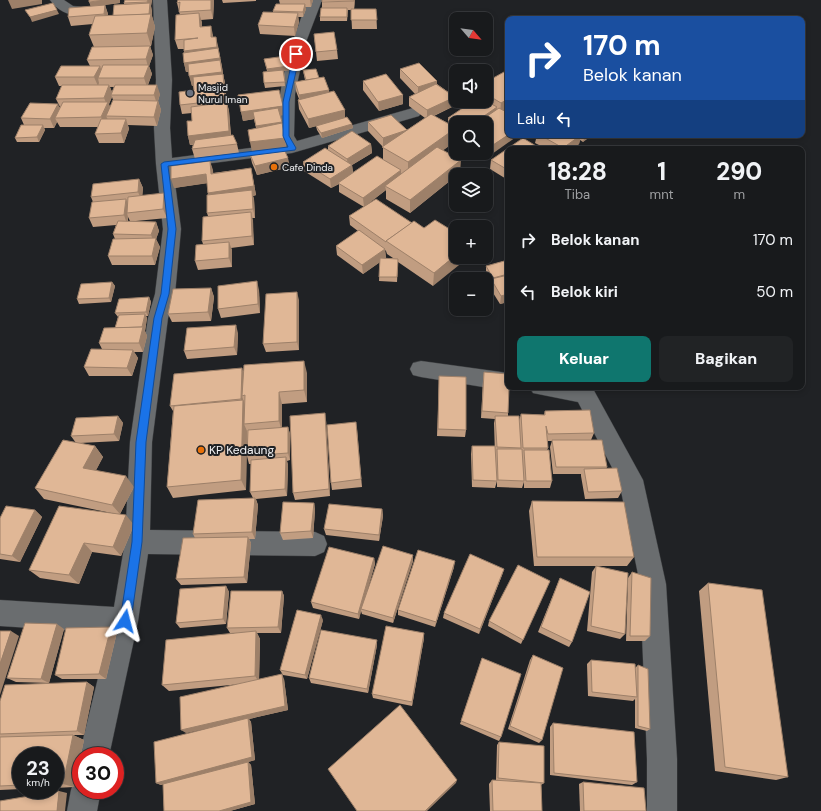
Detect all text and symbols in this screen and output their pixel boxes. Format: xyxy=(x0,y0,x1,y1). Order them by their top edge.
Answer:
north arrow xyxy=(449,12,493,56)
map controls xyxy=(449,12,493,316)
text: 170 m xyxy=(583,27,661,64)
icon: right xyxy=(517,32,569,84)
pin xyxy=(279,37,313,71)
icon: arrive xyxy=(285,43,307,65)
text: Belok kanan xyxy=(583,63,682,87)
button: sound xyxy=(449,64,493,108)
place label: Masjid Nurul Iman xyxy=(198,81,248,106)
marker: Masjid Nurul Iman xyxy=(185,88,195,98)
icon: left xyxy=(553,108,575,130)
text: Lalu xyxy=(517,109,545,129)
button: search xyxy=(449,116,493,160)
text: 18:28 xyxy=(548,156,607,187)
text: 1 xyxy=(657,156,666,187)
text: 290 xyxy=(716,156,762,187)
place label: Cafe Dinda xyxy=(282,161,333,174)
marker: Cafe Dinda xyxy=(269,162,279,172)
button: layers xyxy=(449,168,493,212)
text: Tiba xyxy=(564,186,590,203)
text: mnt xyxy=(650,186,674,203)
text: m xyxy=(734,186,745,203)
button: + xyxy=(449,220,493,264)
icon: right xyxy=(517,229,539,251)
text: Belok kanan xyxy=(551,230,639,250)
text: 170 m xyxy=(753,230,793,250)
button: − xyxy=(449,272,493,316)
icon: left xyxy=(517,281,539,303)
text: Belok kiri xyxy=(551,282,618,302)
text: 50 m xyxy=(756,282,793,302)
button: Keluar xyxy=(517,336,651,382)
button: Bagikan xyxy=(659,336,793,382)
place label: KP Kedaung xyxy=(209,442,274,458)
marker: KP Kedaung xyxy=(196,445,206,455)
position arrow xyxy=(104,600,146,642)
speed limit sign: 30 xyxy=(72,747,124,799)
text: 23 xyxy=(26,755,50,781)
text: km/h xyxy=(26,776,50,789)

